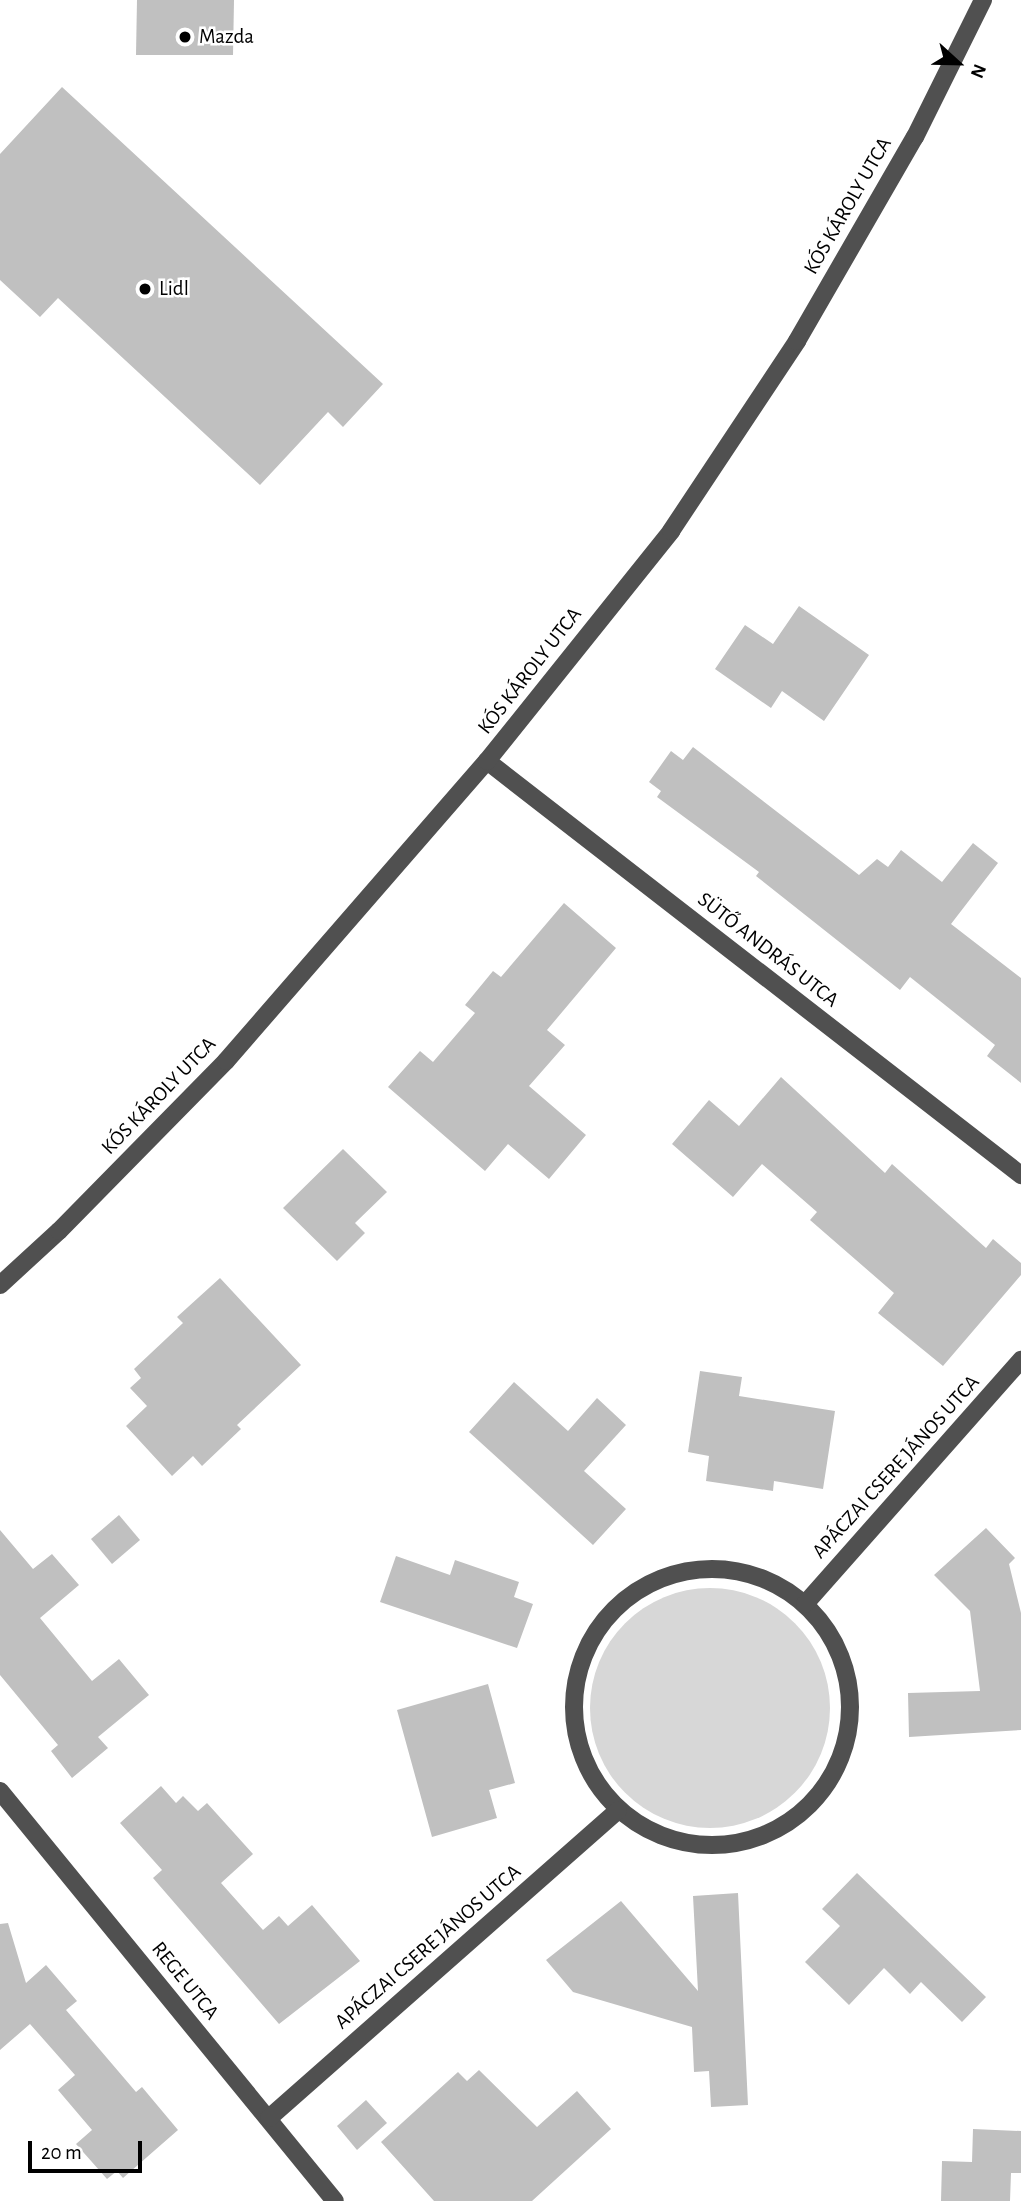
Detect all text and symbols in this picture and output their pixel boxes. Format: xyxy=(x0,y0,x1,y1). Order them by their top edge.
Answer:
place label: Mazda xyxy=(199,24,254,50)
north arrow xyxy=(923,28,993,98)
marker: Mazda xyxy=(177,29,193,45)
text: N xyxy=(967,61,989,81)
street label: KÓS KÁROLY UTCA xyxy=(799,133,897,279)
place label: Lidl xyxy=(159,276,189,302)
marker: Lidl xyxy=(137,281,153,297)
street label: KÓS KÁROLY UTCA xyxy=(473,603,587,739)
street label: SÜTŐ ANDRÁS UTCA xyxy=(692,887,844,1013)
street label: KÓS KÁROLY UTCA xyxy=(96,1032,222,1160)
street label: APÁCZAI CSERE JÁNOS UTCA xyxy=(807,1370,985,1564)
street label: APÁCZAI CSERE JÁNOS UTCA xyxy=(330,1859,526,2035)
street label: REGE UTCA xyxy=(146,1937,224,2025)
scale bar xyxy=(32,2128,145,2172)
text: 20 m xyxy=(41,2142,82,2163)

